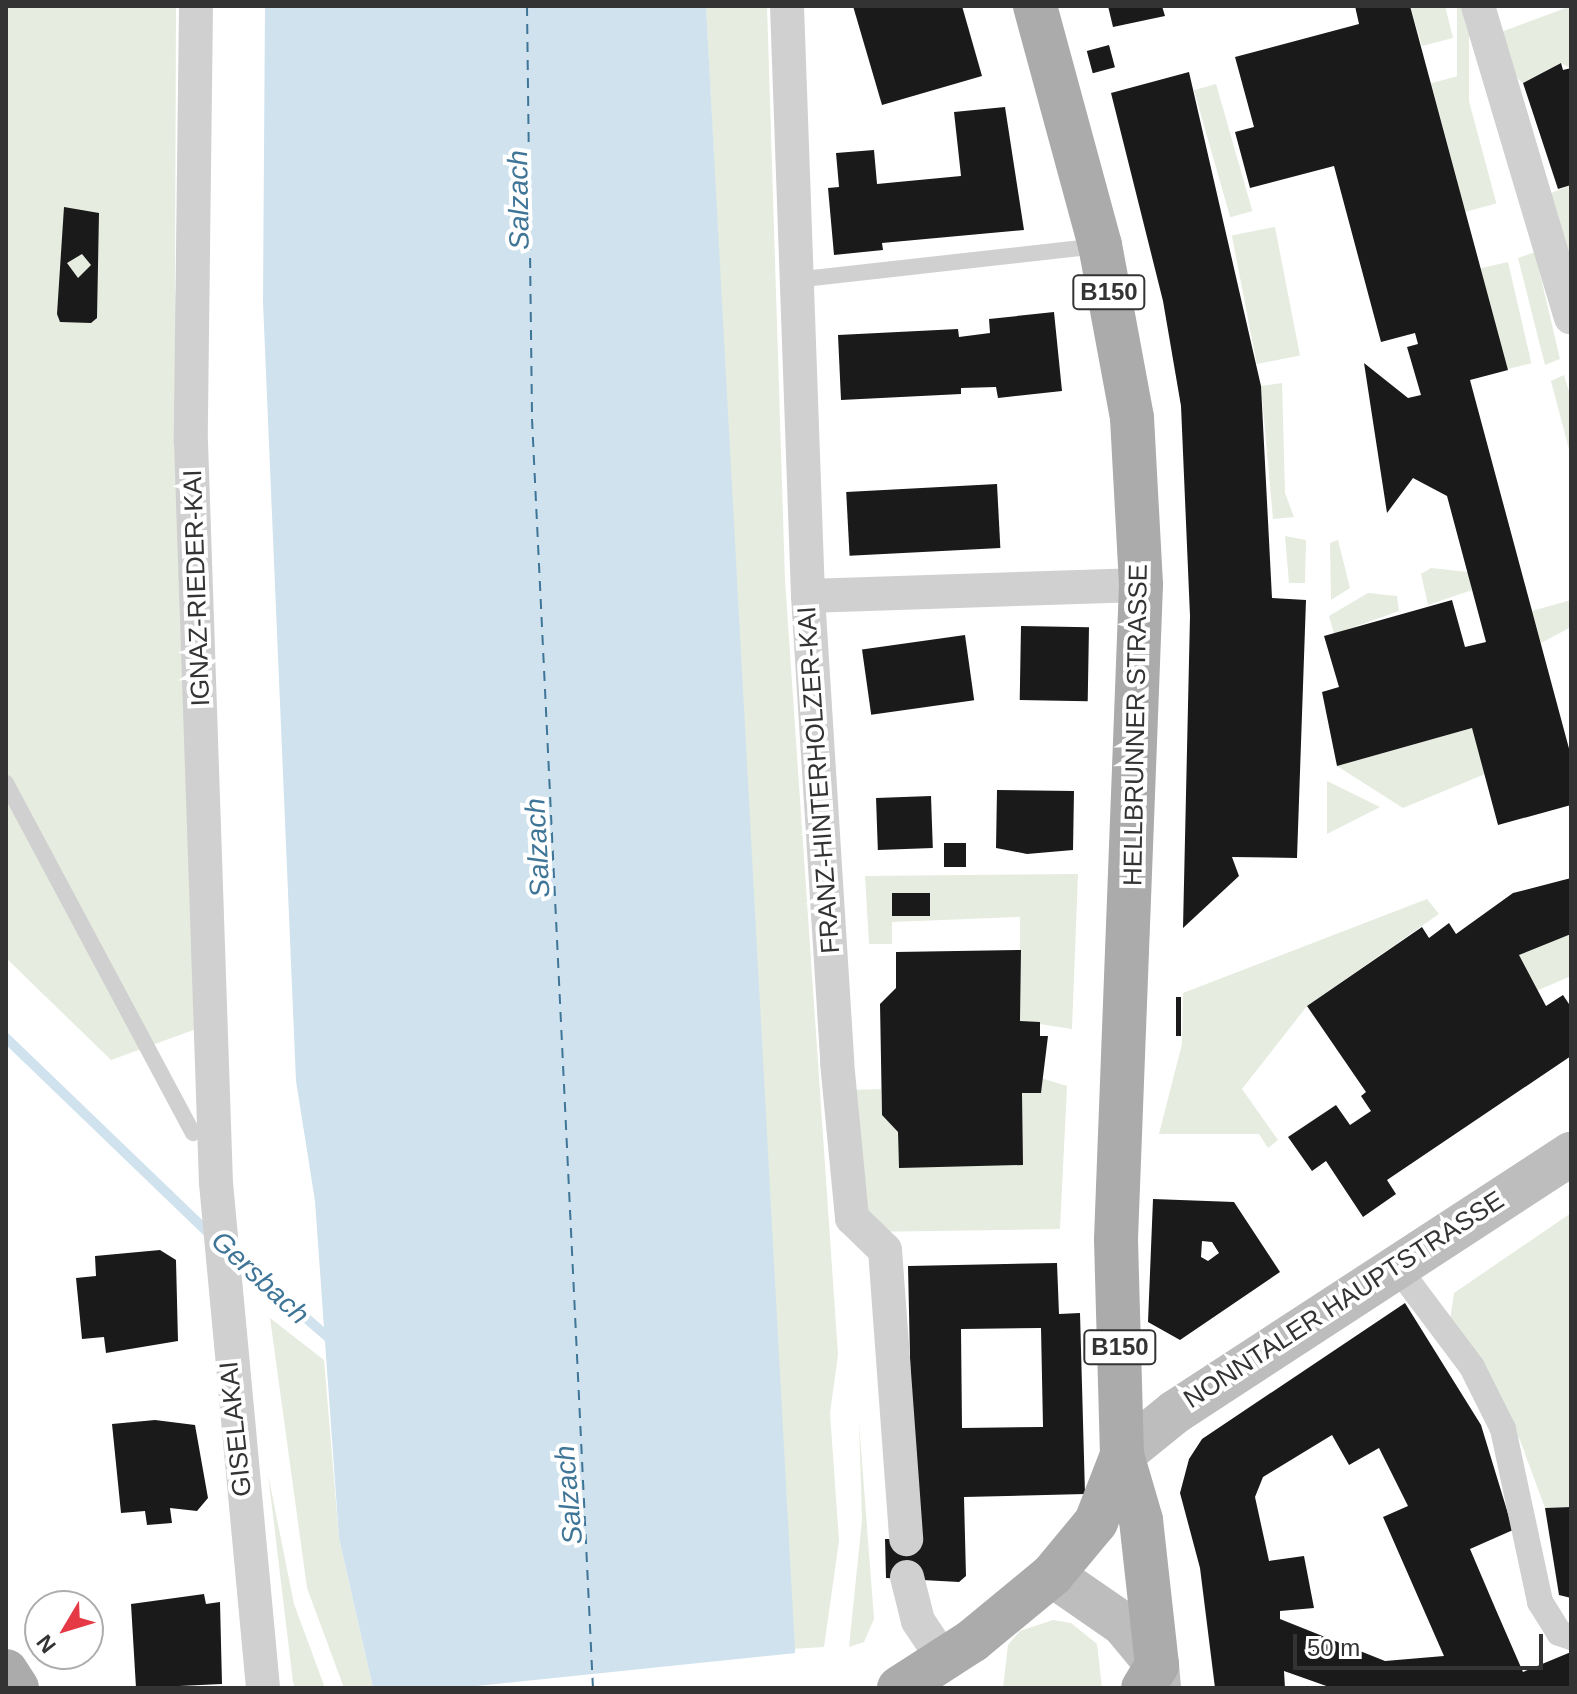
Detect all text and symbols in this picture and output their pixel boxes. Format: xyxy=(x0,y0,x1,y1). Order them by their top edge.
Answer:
water label: Salzach xyxy=(501,150,537,250)
road number: B150 xyxy=(1071,272,1147,312)
street label: IGNAZ-RIEDER-KAI xyxy=(177,469,217,707)
street label: HELLBRUNNER STRASSE xyxy=(1118,564,1154,886)
street label: FRANZ-HINTERHOLZER-KAI xyxy=(791,605,847,955)
water label: Salzach xyxy=(519,797,557,899)
street label: NONNTALER HAUPTSTRASSE xyxy=(1178,1185,1510,1415)
water label: Gersbach xyxy=(204,1224,316,1332)
road number: B150 xyxy=(1082,1327,1158,1367)
street label: GISELAKAI xyxy=(213,1360,259,1498)
water label: Salzach xyxy=(548,1444,590,1546)
north arrow xyxy=(24,1590,104,1670)
scale bar xyxy=(1297,1618,1547,1668)
text: N xyxy=(32,1630,61,1658)
text: 50 m xyxy=(1307,1634,1360,1661)

